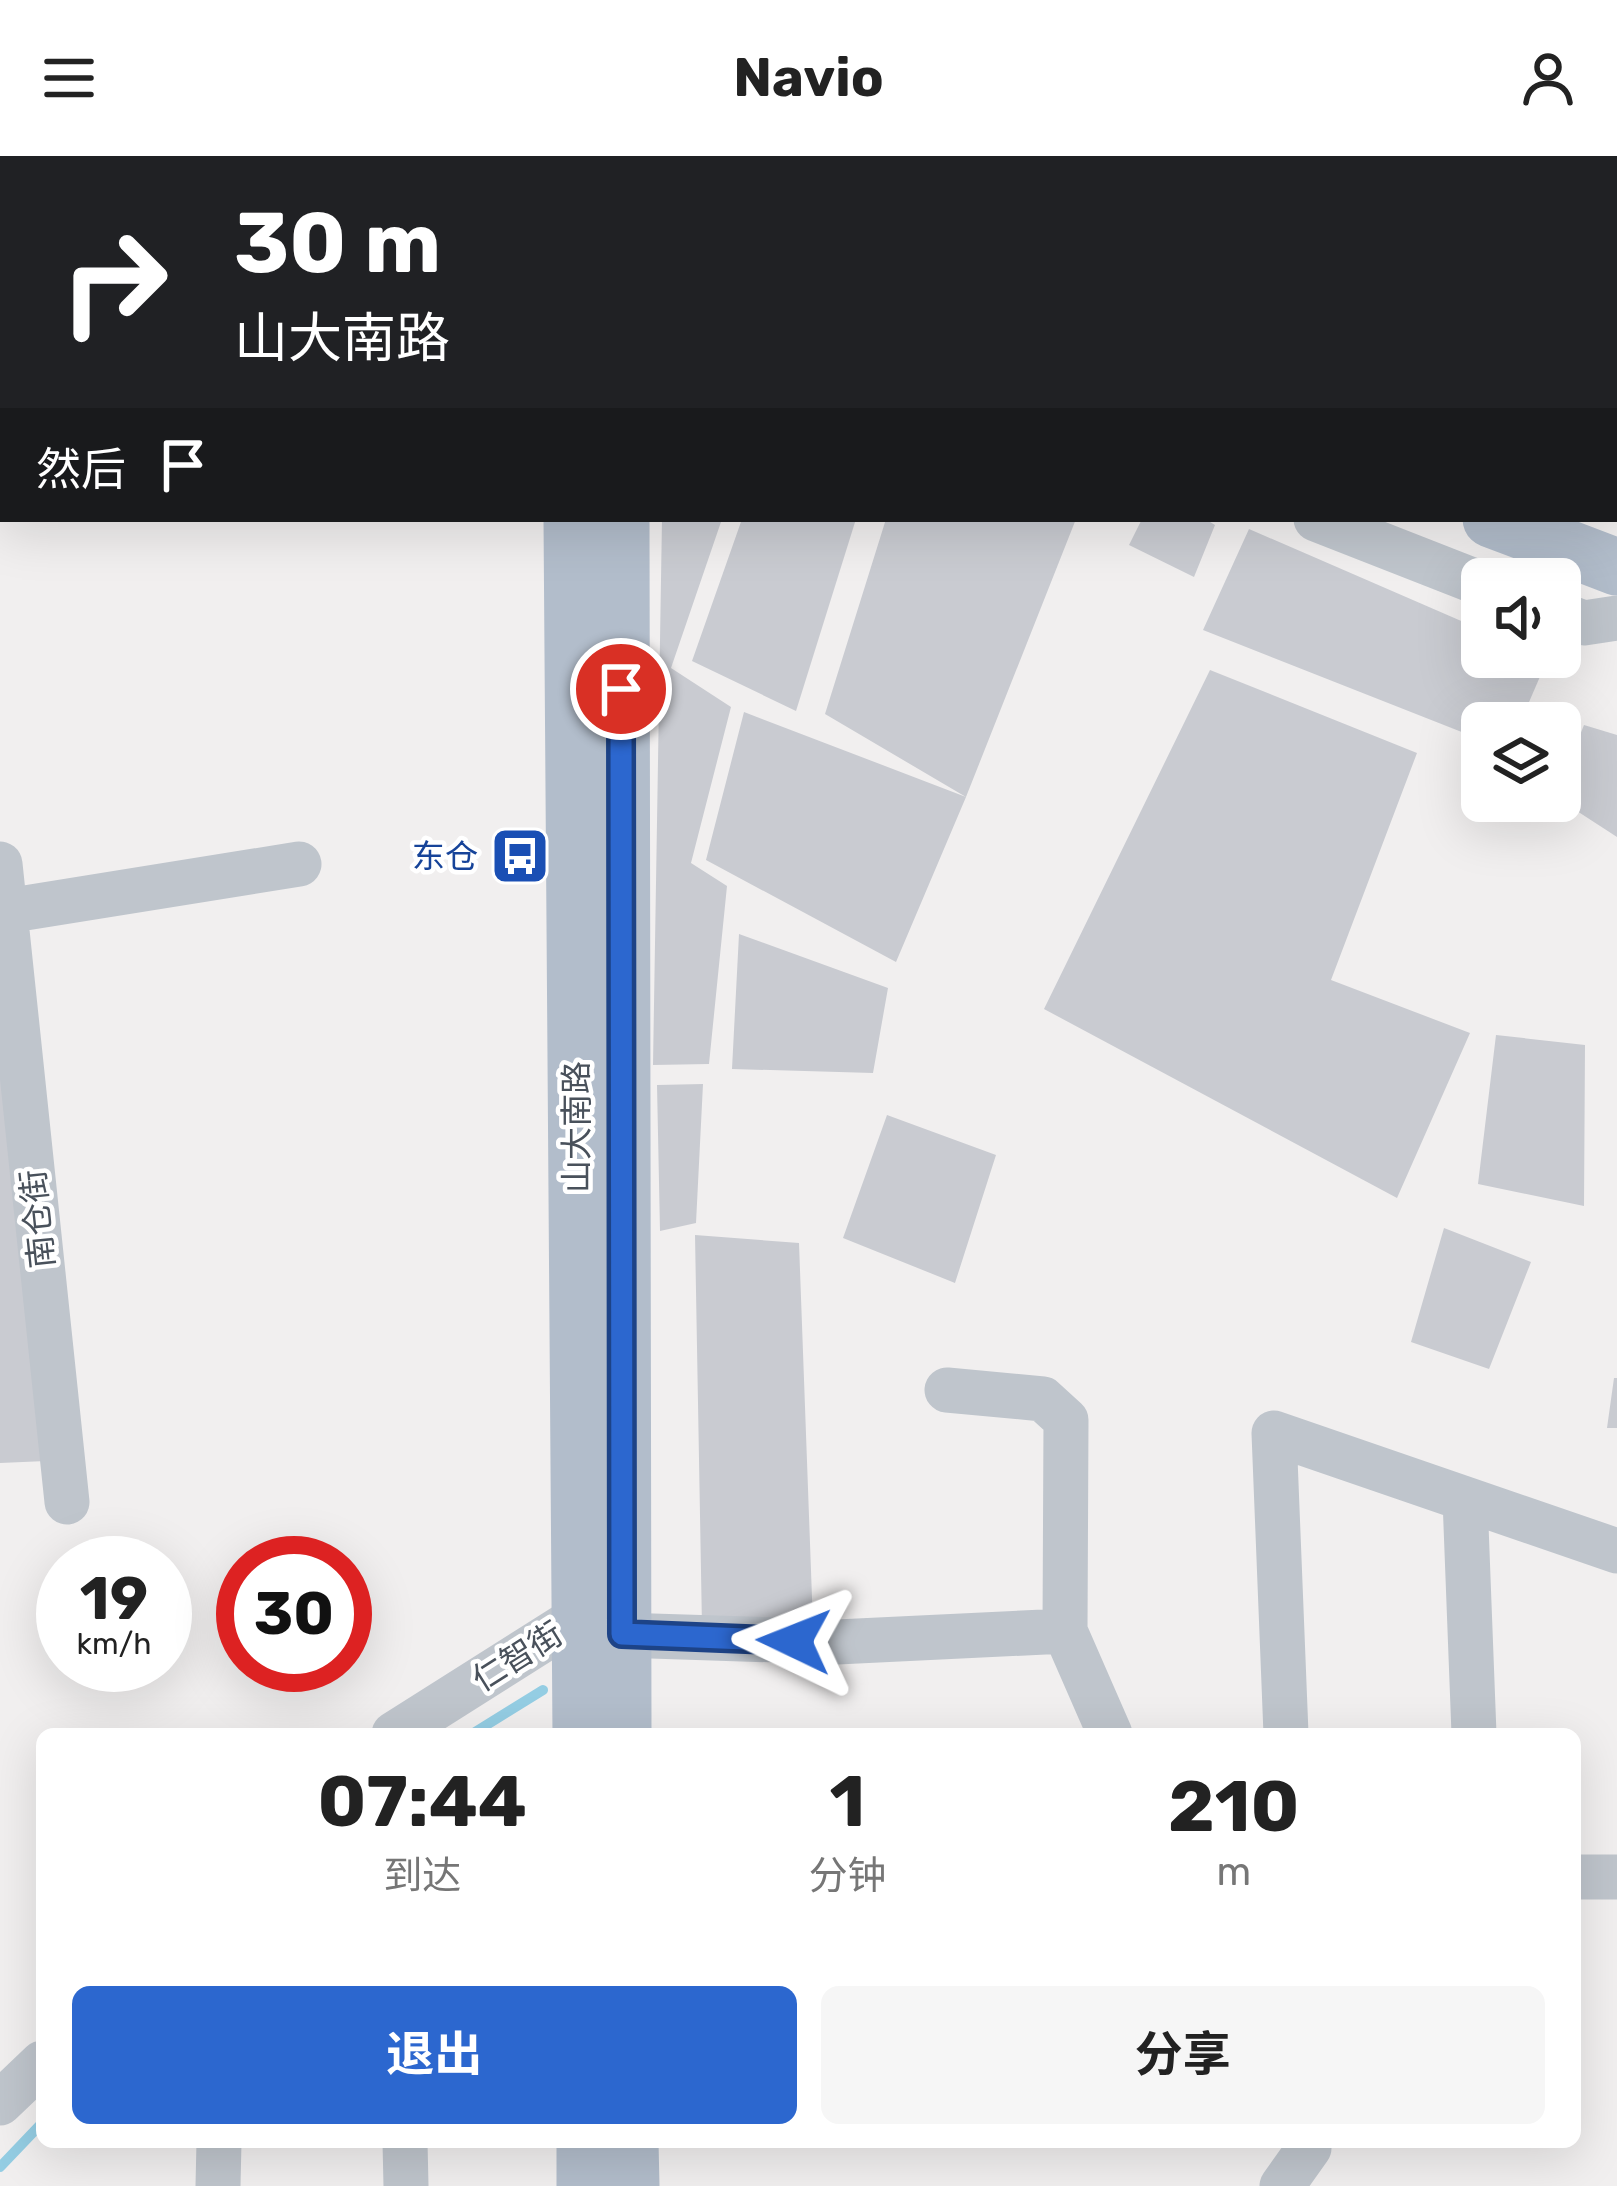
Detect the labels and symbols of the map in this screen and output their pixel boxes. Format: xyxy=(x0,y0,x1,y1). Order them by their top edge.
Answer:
pin xyxy=(570,638,672,740)
bus stop icon: 东仓 xyxy=(489,825,551,887)
place label: 东仓 xyxy=(412,837,478,876)
street label: 山大南路 xyxy=(557,1061,596,1193)
street label: 南仓街 xyxy=(13,1168,62,1270)
speed limit sign: 30 xyxy=(216,1536,372,1692)
position arrow xyxy=(731,1578,857,1704)
street label: 仁智街 xyxy=(465,1614,570,1699)

